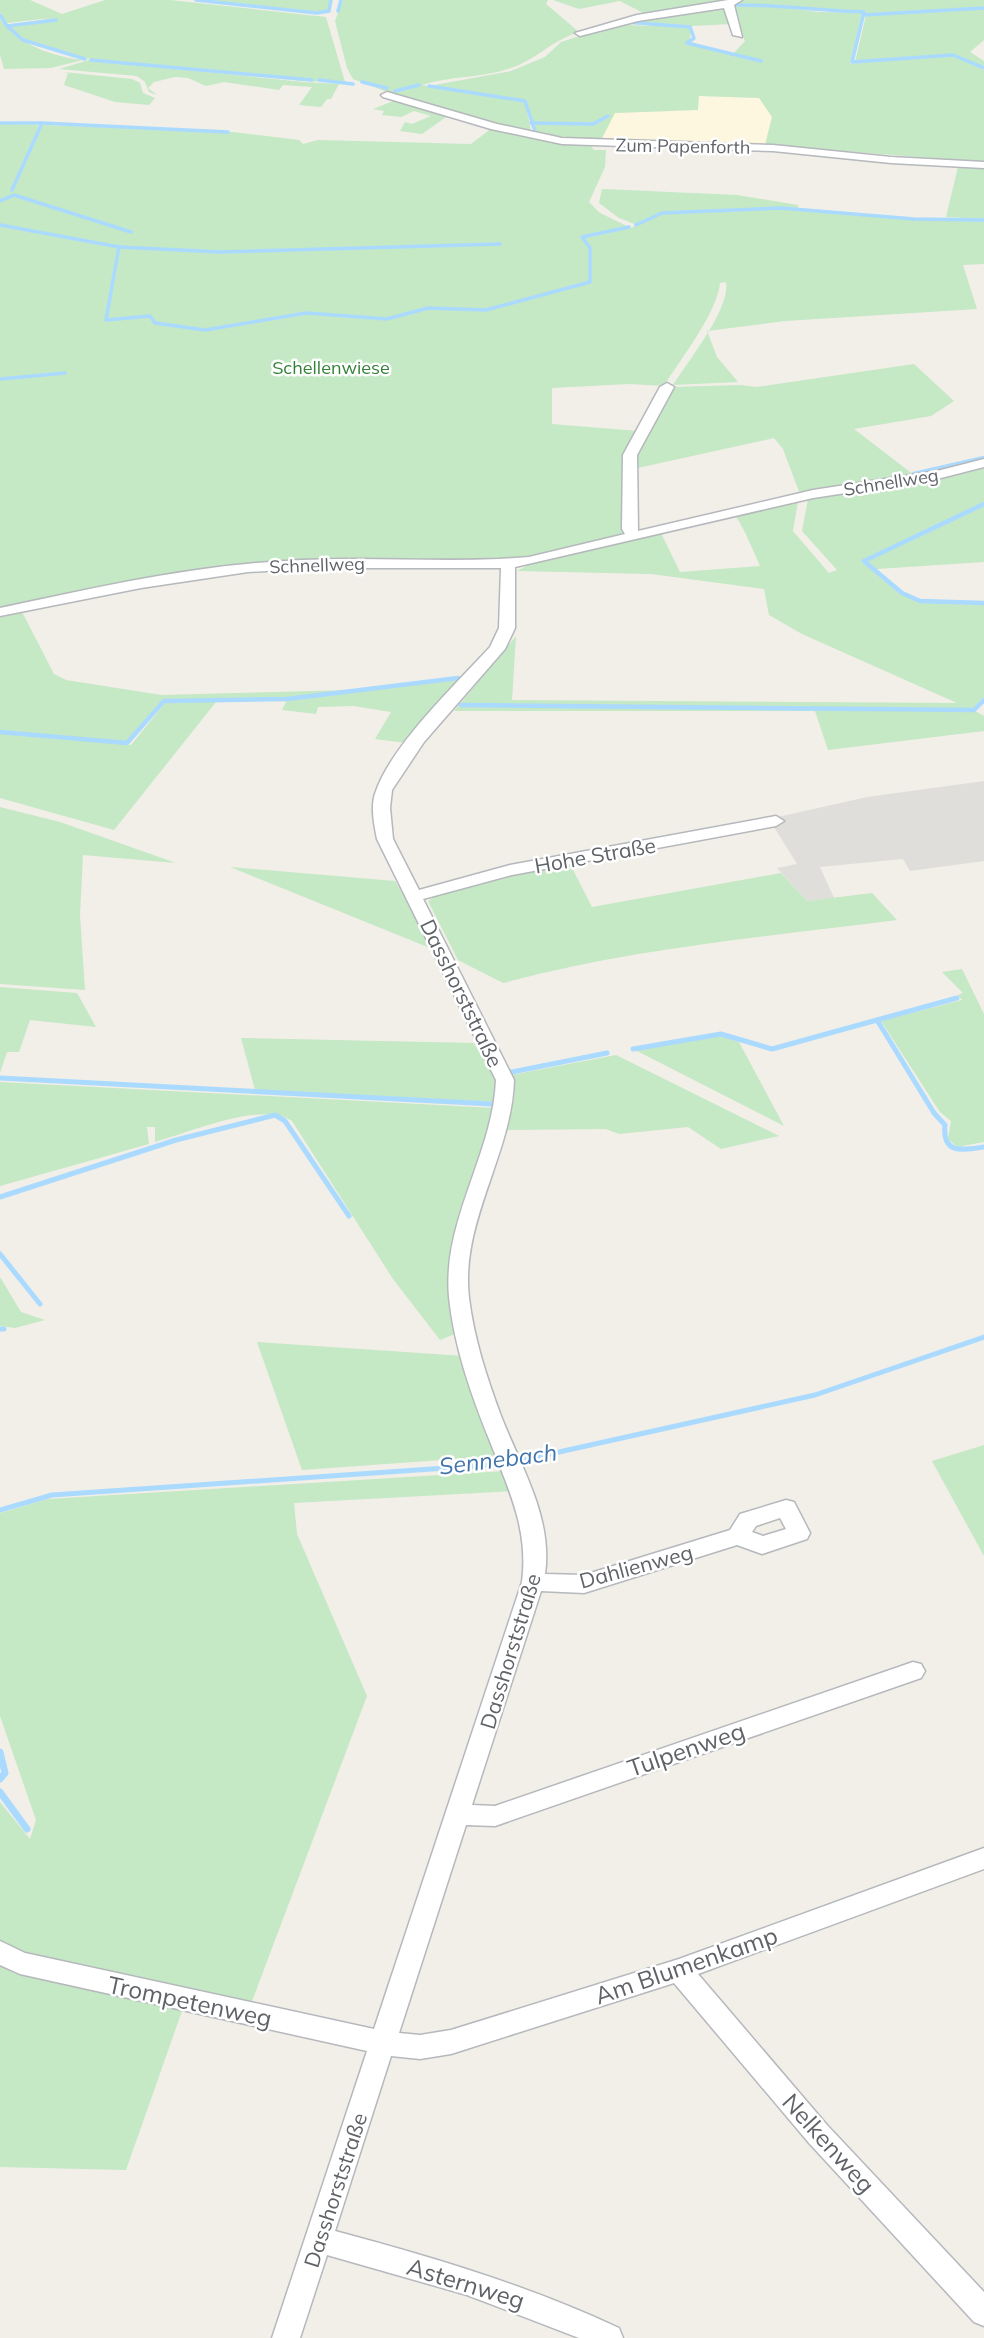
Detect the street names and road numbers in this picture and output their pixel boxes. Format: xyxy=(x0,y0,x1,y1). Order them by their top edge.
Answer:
street label: Zum Papenforth xyxy=(615,133,751,159)
street label: Schnellweg xyxy=(842,463,940,501)
street label: Schnellweg xyxy=(269,552,365,578)
street label: Hohe Straße xyxy=(532,832,658,878)
street label: Dasshorststraße xyxy=(415,915,509,1071)
street label: Dahlienweg xyxy=(576,1538,696,1594)
street label: Dasshorststraße xyxy=(474,1570,546,1732)
street label: Tulpenweg xyxy=(623,1715,749,1783)
street label: Am Blumenkamp xyxy=(591,1920,781,2010)
street label: Trompetenweg xyxy=(105,1969,275,2033)
street label: Nelkenweg xyxy=(776,2087,882,2199)
street label: Dasshorststraße xyxy=(298,2109,372,2271)
street label: Asternweg xyxy=(404,2251,528,2315)

